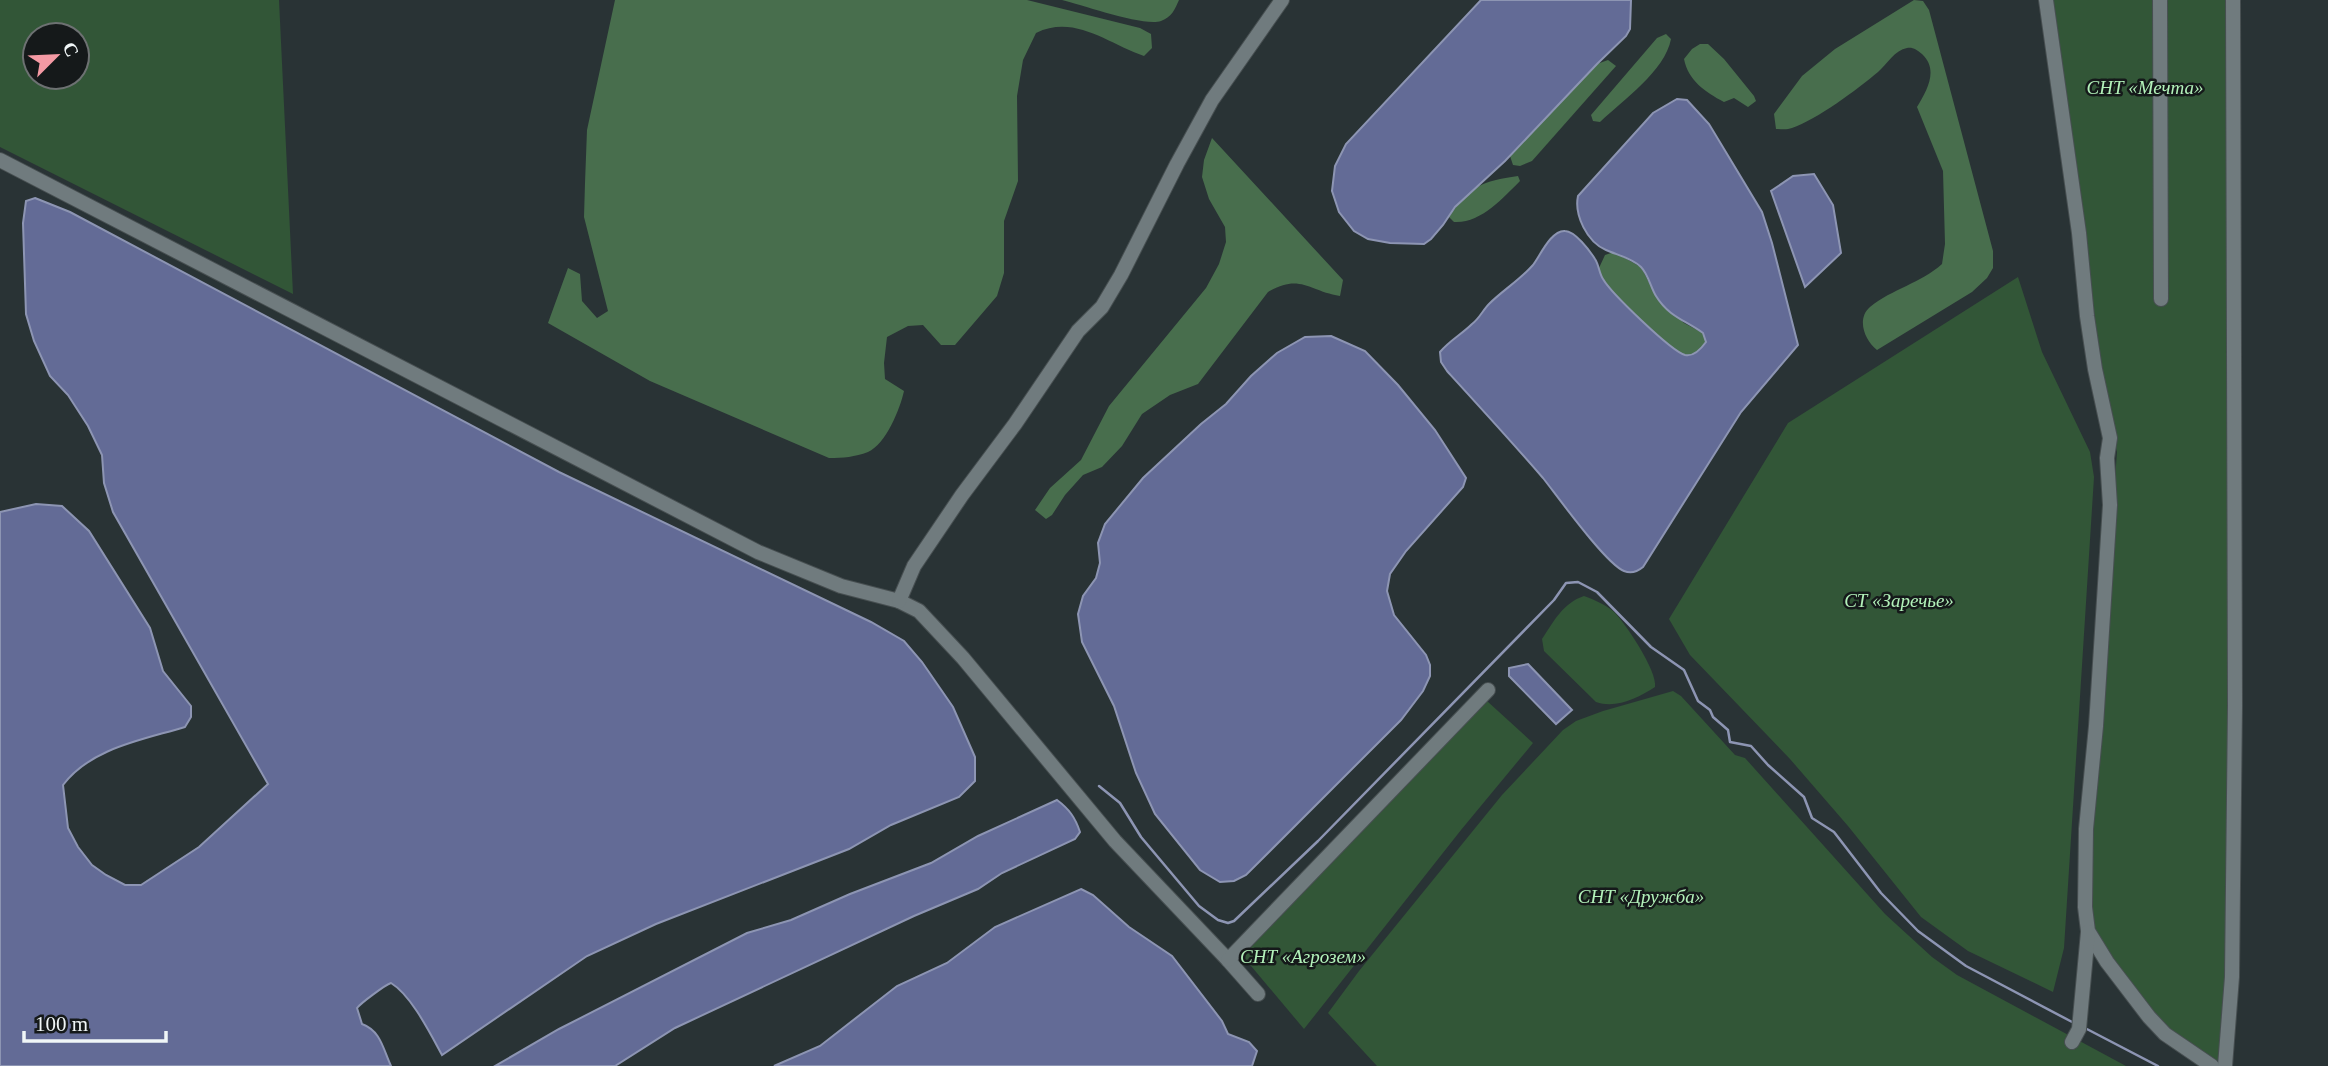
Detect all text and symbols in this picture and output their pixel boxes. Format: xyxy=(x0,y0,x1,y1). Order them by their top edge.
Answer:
north arrow xyxy=(21,21,91,91)
text: С xyxy=(59,39,83,60)
park label: СНТ «Мечта» xyxy=(2087,77,2203,98)
park label: СТ «Заречье» xyxy=(1844,590,1954,611)
park label: СНТ «Дружба» xyxy=(1578,886,1704,907)
park label: СНТ «Агрозем» xyxy=(1240,946,1366,967)
scale bar xyxy=(24,1000,166,1044)
text: 100 m xyxy=(35,1012,88,1036)

